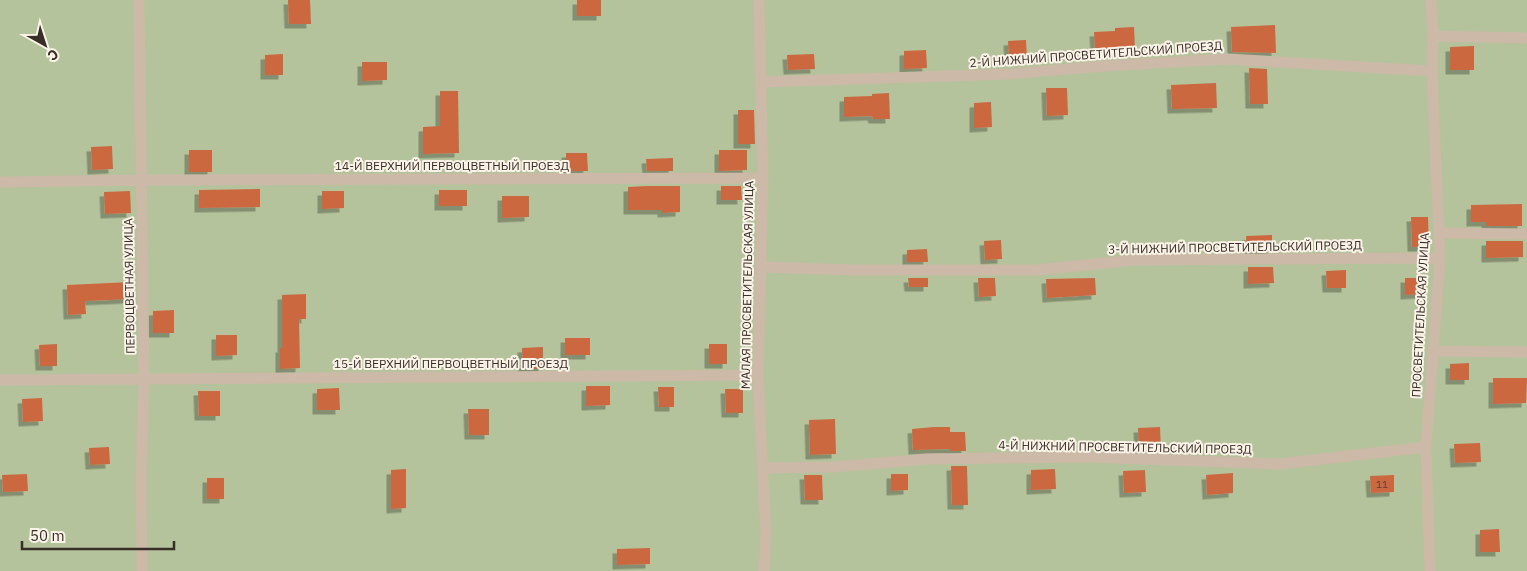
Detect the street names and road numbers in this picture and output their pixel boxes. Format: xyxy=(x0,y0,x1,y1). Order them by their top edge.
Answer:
street label: 2-Й НИЖНИЙ ПРОСВЕТИТЕЛЬСКИЙ ПРОЕЗД xyxy=(969,38,1223,70)
street label: 14-Й ВЕРХНИЙ ПЕРВОЦВЕТНЫЙ ПРОЕЗД xyxy=(335,158,570,173)
street label: МАЛАЯ ПРОСВЕТИТЕЛЬСКАЯ УЛИЦА xyxy=(738,180,756,389)
street label: ПЕРВОЦВЕТНАЯ УЛИЦА xyxy=(120,218,138,354)
street label: ПРОСВЕТИТЕЛЬСКАЯ УЛИЦА xyxy=(1408,232,1432,398)
street label: 3-Й НИЖНИЙ ПРОСВЕТИТЕЛЬСКИЙ ПРОЕЗД xyxy=(1108,237,1362,257)
street label: 15-Й ВЕРХНИЙ ПЕРВОЦВЕТНЫЙ ПРОЕЗД xyxy=(334,356,569,371)
street label: 4-Й НИЖНИЙ ПРОСВЕТИТЕЛЬСКИЙ ПРОЕЗД xyxy=(998,437,1252,457)

